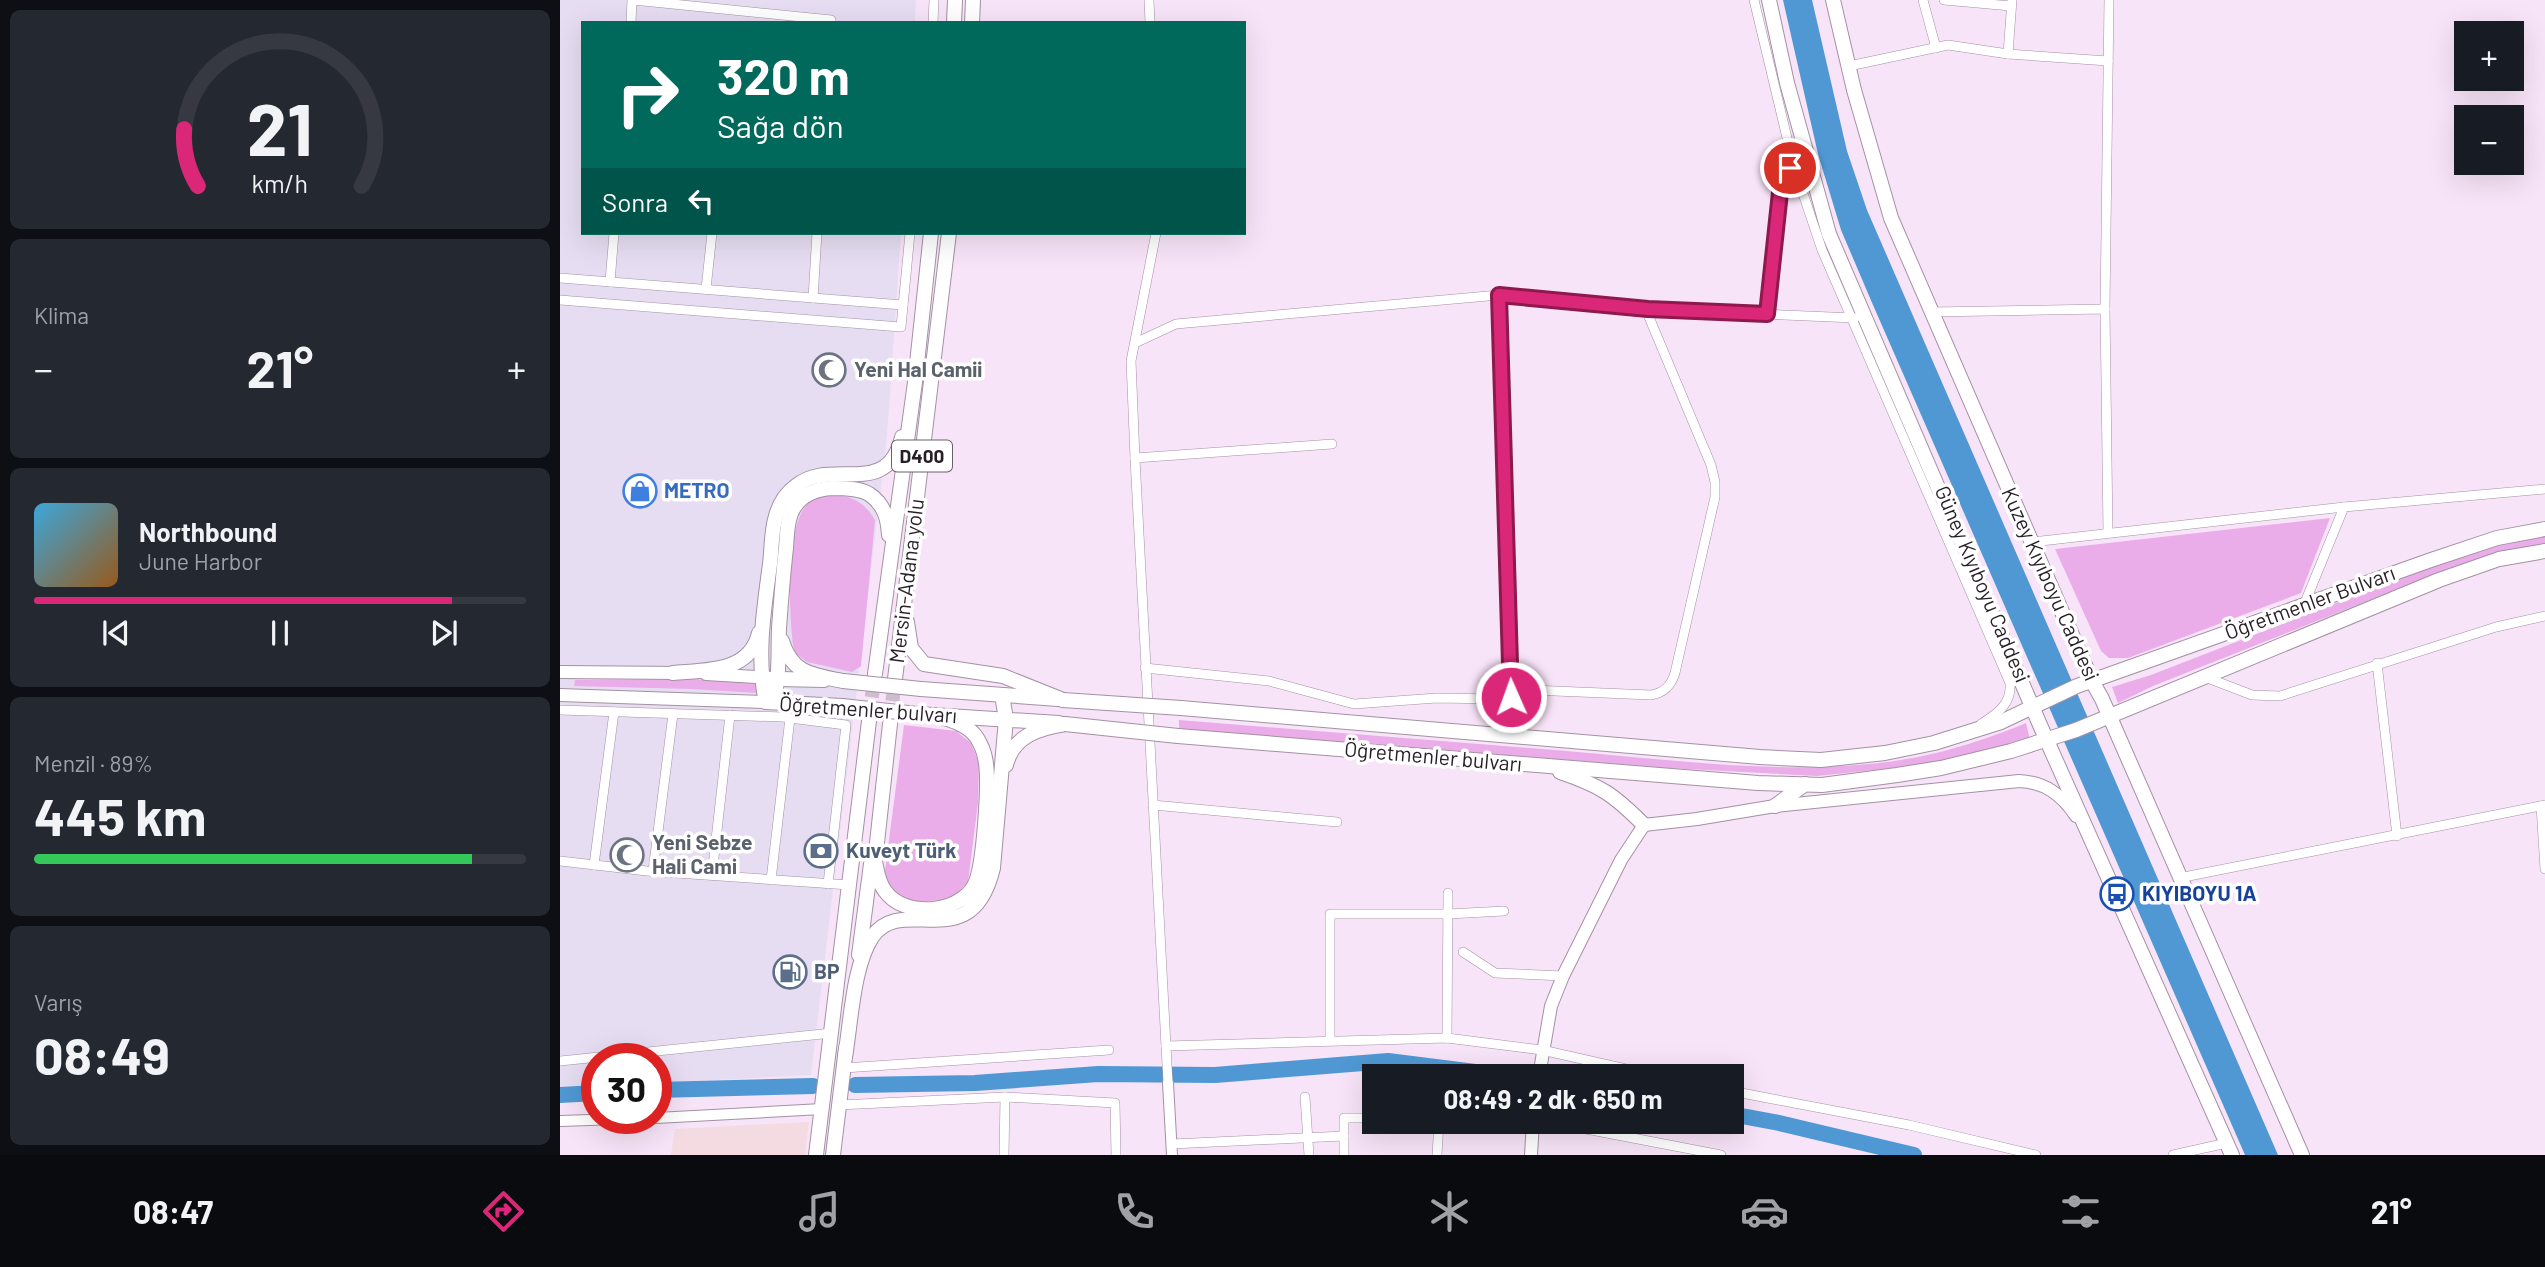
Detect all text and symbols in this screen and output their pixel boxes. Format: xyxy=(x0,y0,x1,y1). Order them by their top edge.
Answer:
map controls xyxy=(2454,21,2524,175)
button: + xyxy=(2454,21,2524,91)
text: 320 m xyxy=(717,46,850,105)
icon: right xyxy=(602,49,693,140)
text: 21 xyxy=(247,83,313,171)
button: − xyxy=(2454,105,2524,175)
text: Sağa dön xyxy=(717,106,844,144)
pin xyxy=(1760,138,1820,198)
icon: arrive xyxy=(1771,149,1809,187)
text: km/h xyxy=(252,167,308,197)
icon: left xyxy=(682,182,720,220)
text: Sonra xyxy=(602,186,668,217)
text: Klima xyxy=(34,301,89,329)
text: 21° xyxy=(247,336,313,398)
text: − xyxy=(34,345,53,391)
text: + xyxy=(507,345,526,391)
mosque icon: Yeni Hal Camii xyxy=(810,351,848,389)
place label: Yeni Hal Camii xyxy=(854,356,982,381)
road number: D400 xyxy=(892,440,952,471)
shop icon: METRO xyxy=(621,472,659,510)
place label: METRO xyxy=(664,477,730,502)
street label: Güney Kıyıboyu Caddesi xyxy=(1931,481,2036,685)
street label: Kuzey Kıyıboyu Caddesi xyxy=(1997,483,2105,684)
street label: Mersin-Adana yolu xyxy=(883,497,928,665)
text: Northbound xyxy=(139,516,277,547)
text: June Harbor xyxy=(139,547,262,575)
street label: Öğretmenler Bulvarı xyxy=(2221,559,2398,644)
icon: previous xyxy=(97,614,135,652)
icon: pause xyxy=(261,614,299,652)
icon: next xyxy=(425,614,463,652)
position arrow xyxy=(1474,660,1548,734)
street label: Öğretmenler bulvarı xyxy=(778,690,958,727)
street label: Öğretmenler bulvarı xyxy=(1343,735,1523,776)
text: Menzil · 89% xyxy=(34,749,153,777)
text: 445 km xyxy=(34,784,206,846)
place label: Yeni Sebze Hali Cami xyxy=(652,829,752,878)
bank icon: Kuveyt Türk xyxy=(802,832,840,870)
mosque icon: Yeni Sebze Hali Cami xyxy=(608,836,646,874)
place label: Kuveyt Türk xyxy=(846,837,956,862)
bus stop icon: KIYIBOYU 1A xyxy=(2098,875,2136,913)
place label: KIYIBOYU 1A xyxy=(2142,880,2257,905)
fuel station icon: BP xyxy=(771,953,809,991)
place label: BP xyxy=(814,958,840,983)
text: Varış xyxy=(34,988,83,1016)
text: 08:49 xyxy=(34,1023,170,1085)
speed limit sign: 30 xyxy=(581,1043,672,1134)
text: 08:49 · 2 dk · 650 m xyxy=(1444,1083,1662,1114)
icon: directions xyxy=(479,1187,528,1236)
icon: music xyxy=(795,1187,844,1236)
icon: phone xyxy=(1110,1187,1159,1236)
icon: climate xyxy=(1425,1187,1474,1236)
icon: car xyxy=(1740,1187,1789,1236)
icon: filters xyxy=(2056,1187,2105,1236)
text: 08:47 xyxy=(133,1192,213,1230)
text: 21° xyxy=(2371,1192,2412,1230)

